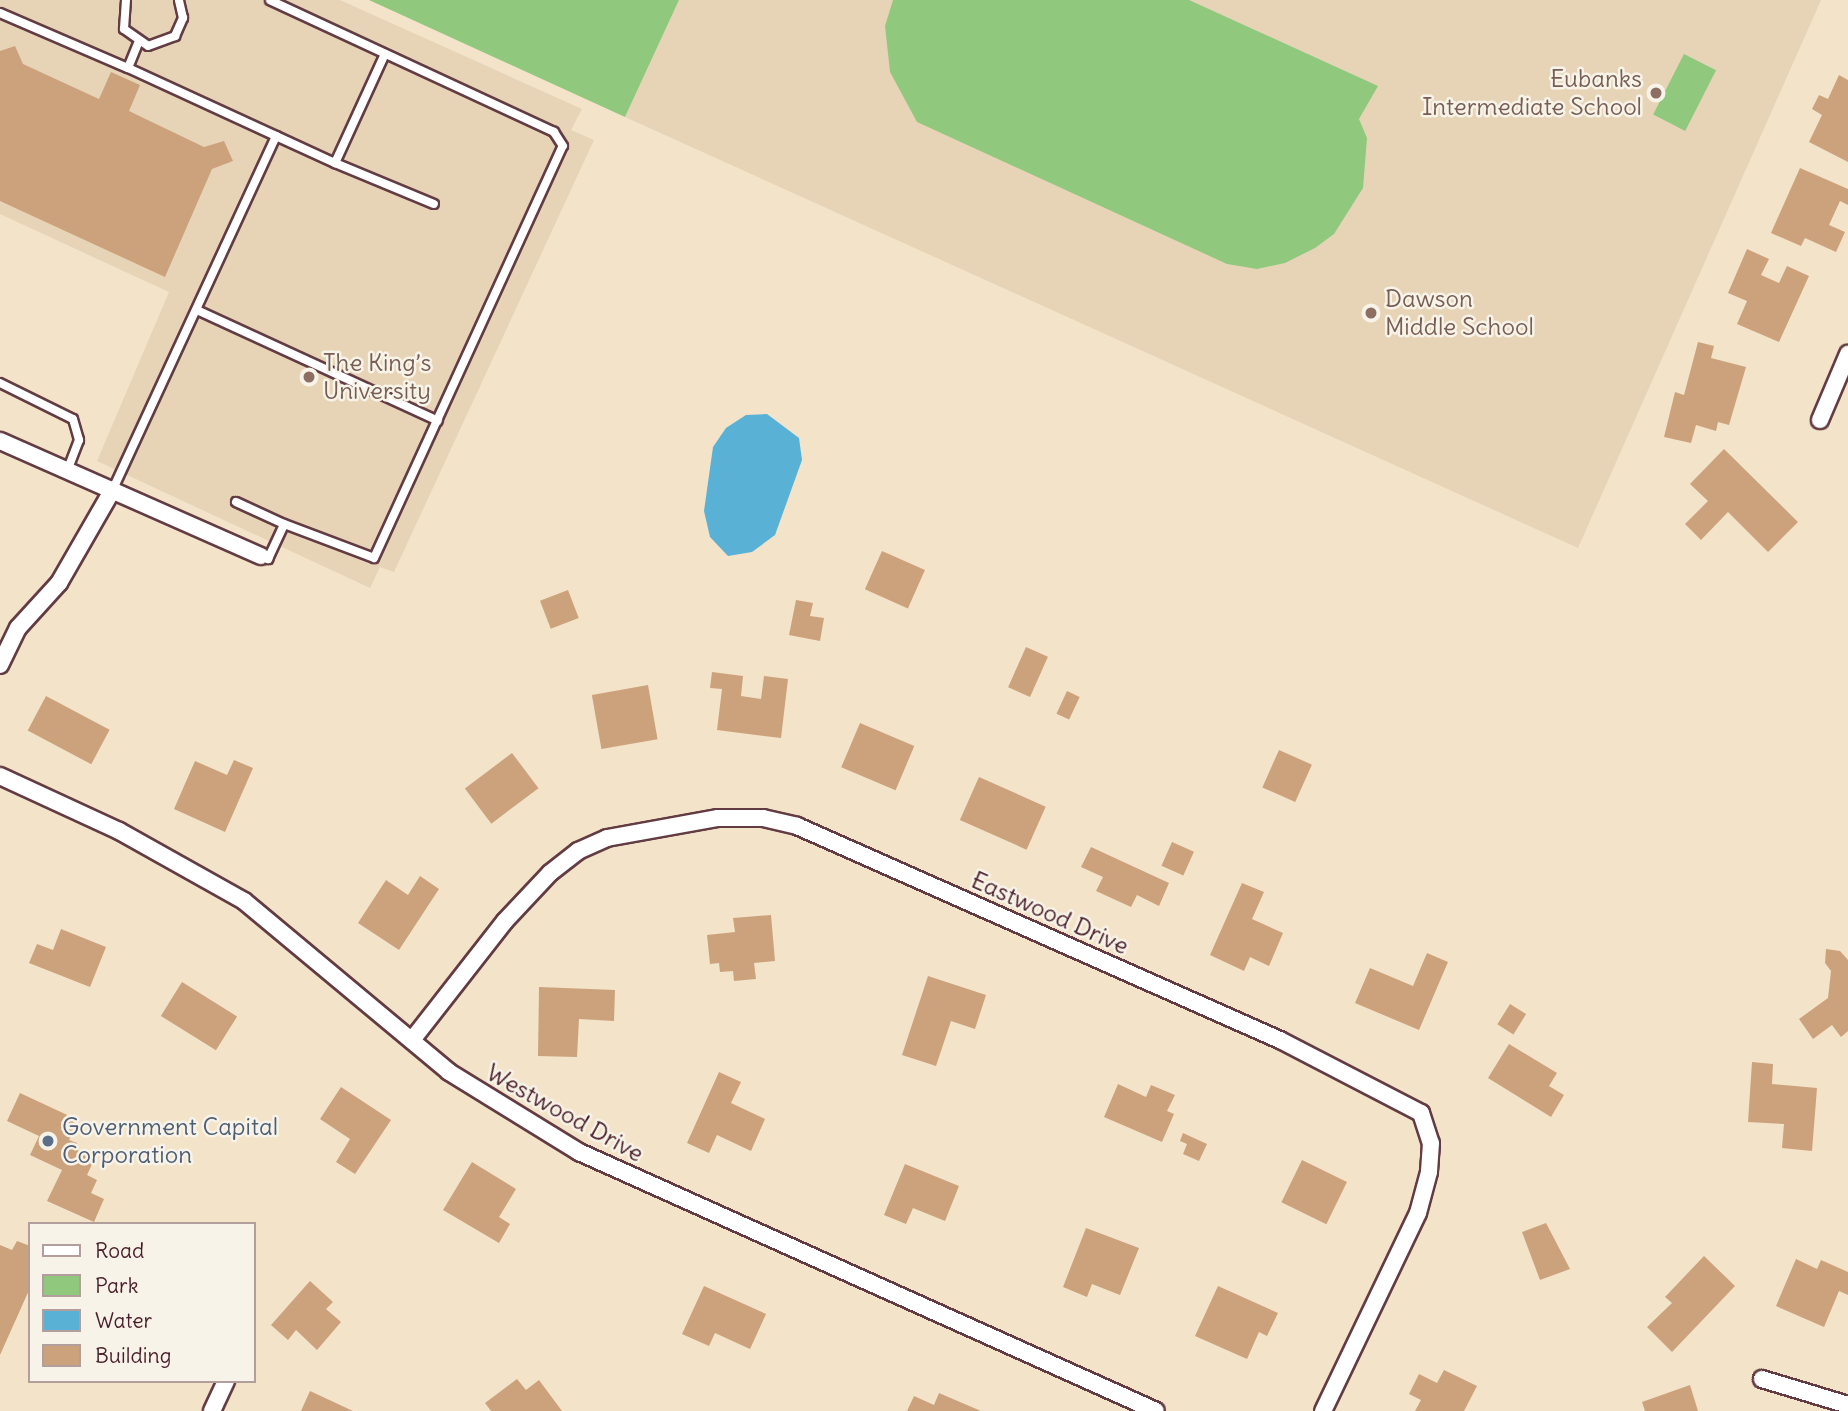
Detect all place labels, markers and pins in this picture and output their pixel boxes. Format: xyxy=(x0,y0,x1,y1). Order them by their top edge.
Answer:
place label: Eubanks Intermediate School xyxy=(1422,65,1642,121)
marker: Eubanks Intermediate School xyxy=(1648,85,1664,101)
place label: Dawson Middle School xyxy=(1385,285,1534,341)
marker: Dawson Middle School xyxy=(1363,305,1379,321)
place label: The King’s University xyxy=(323,349,431,405)
marker: The King’s University xyxy=(301,369,317,385)
place label: Government Capital Corporation xyxy=(62,1113,278,1169)
marker: Government Capital Corporation xyxy=(40,1133,56,1149)

